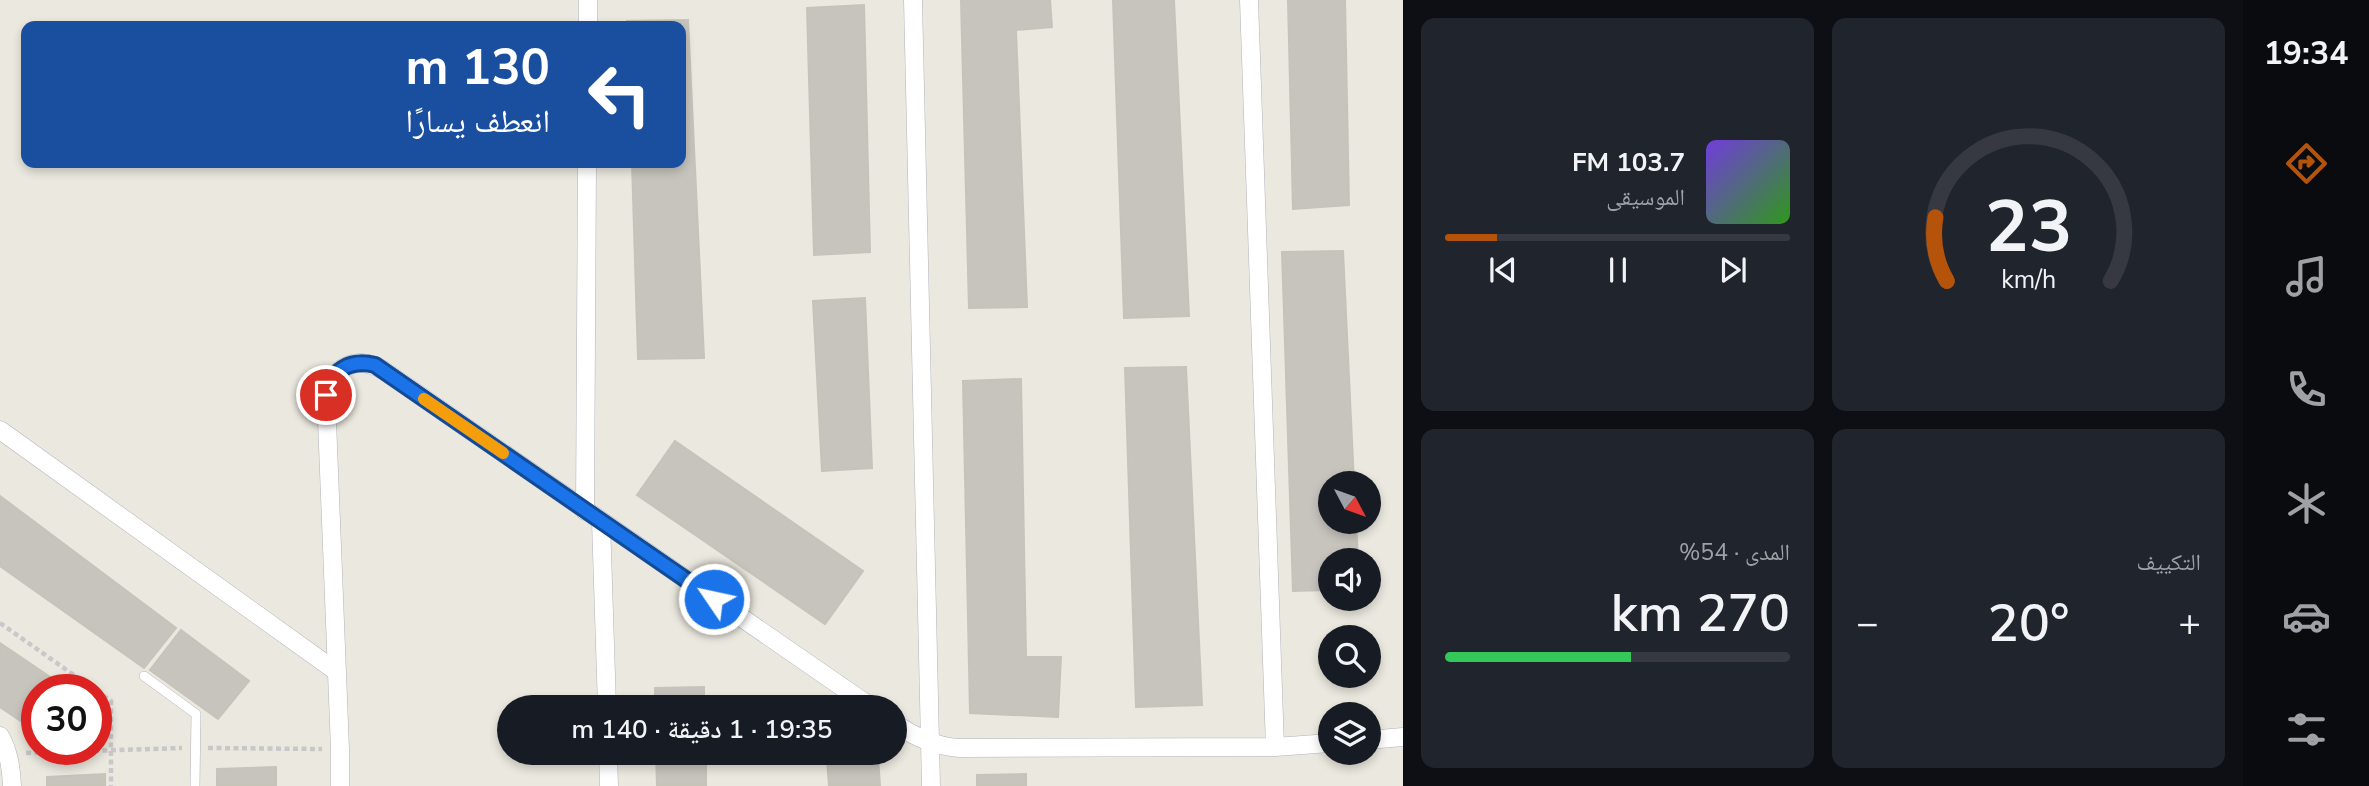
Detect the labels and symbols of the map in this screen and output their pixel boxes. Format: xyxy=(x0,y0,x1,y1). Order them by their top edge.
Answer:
pin xyxy=(296,365,356,425)
north arrow xyxy=(1318,471,1381,534)
position arrow xyxy=(677,562,751,636)
speed limit sign: 30 xyxy=(21,674,112,765)

